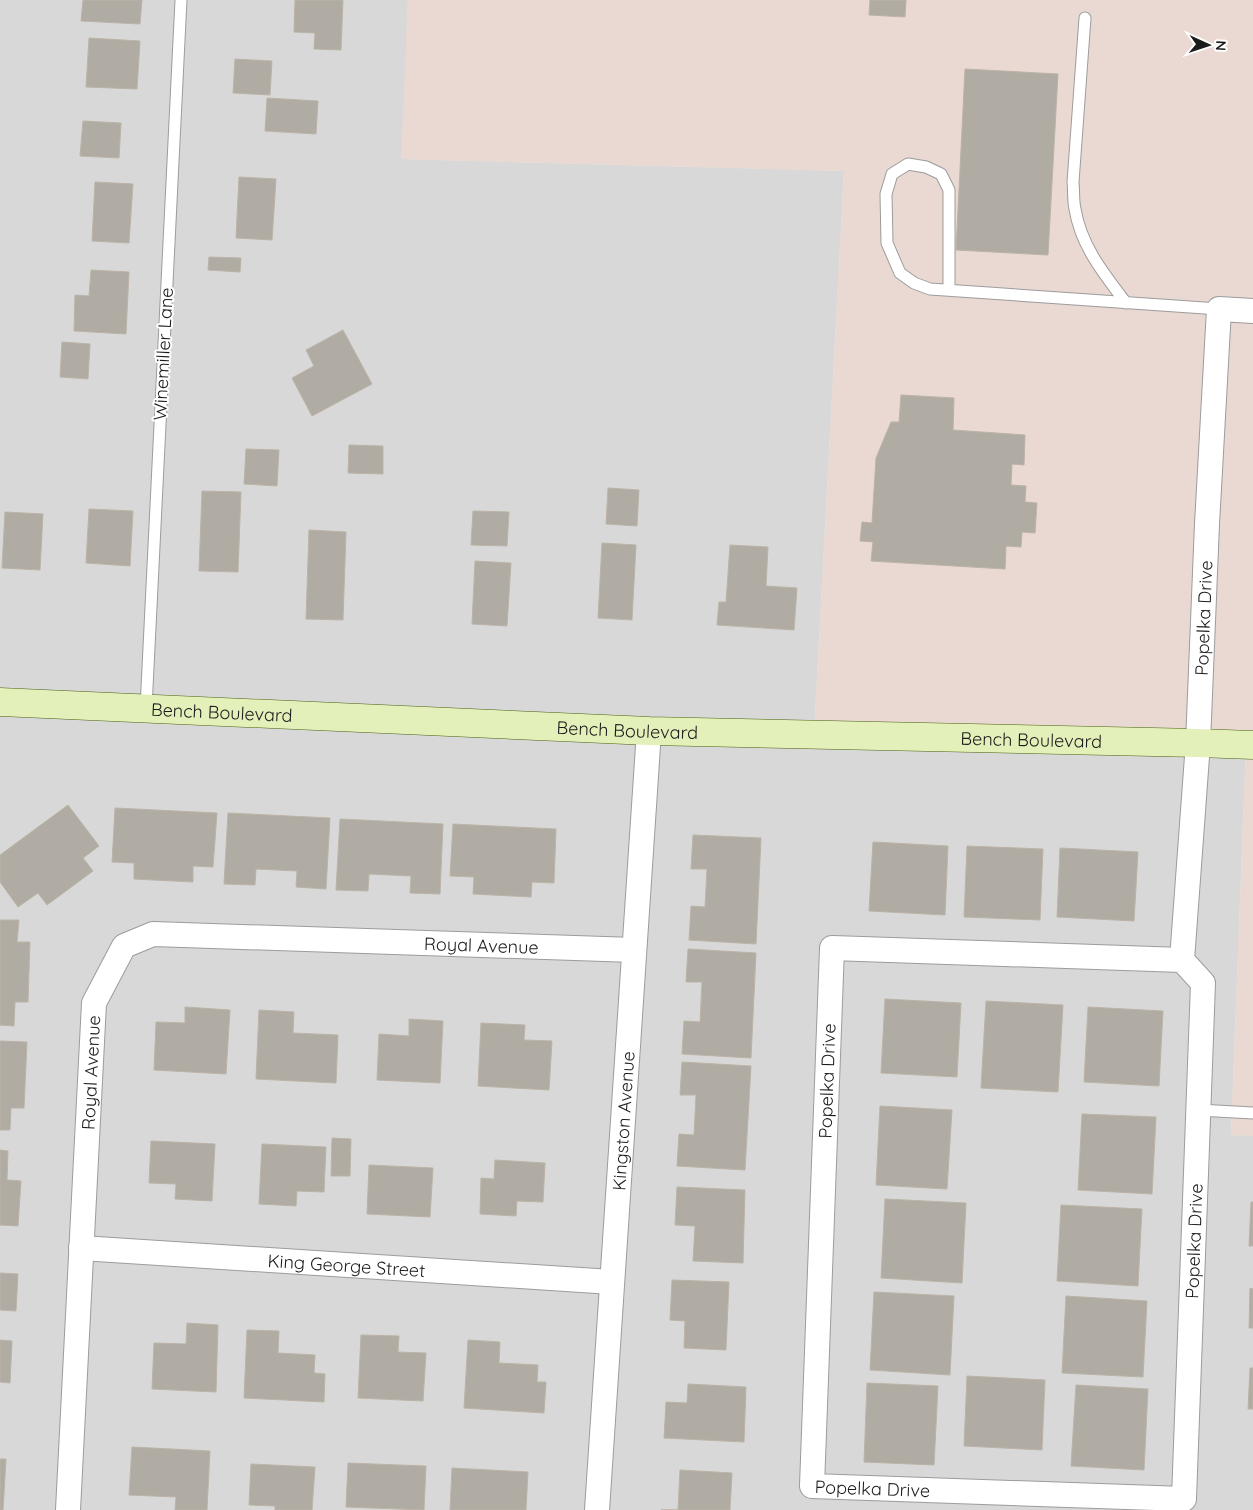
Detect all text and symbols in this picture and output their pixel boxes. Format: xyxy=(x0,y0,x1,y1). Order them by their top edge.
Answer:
north arrow xyxy=(1183,20,1233,70)
text: N xyxy=(1212,40,1230,51)
street label: Winemiller Lane xyxy=(148,287,178,421)
street label: Popelka Drive xyxy=(1189,560,1217,676)
street label: Bench Boulevard xyxy=(151,697,293,727)
street label: Bench Boulevard xyxy=(556,715,698,744)
street label: Bench Boulevard xyxy=(960,726,1102,752)
street label: Royal Avenue xyxy=(424,932,539,958)
street label: Royal Avenue xyxy=(76,1015,105,1130)
street label: Popelka Drive xyxy=(813,1023,841,1139)
street label: Kingston Avenue xyxy=(607,1050,639,1191)
street label: Popelka Drive xyxy=(1180,1183,1207,1299)
street label: King George Street xyxy=(267,1248,426,1282)
street label: Popelka Drive xyxy=(814,1475,930,1502)

